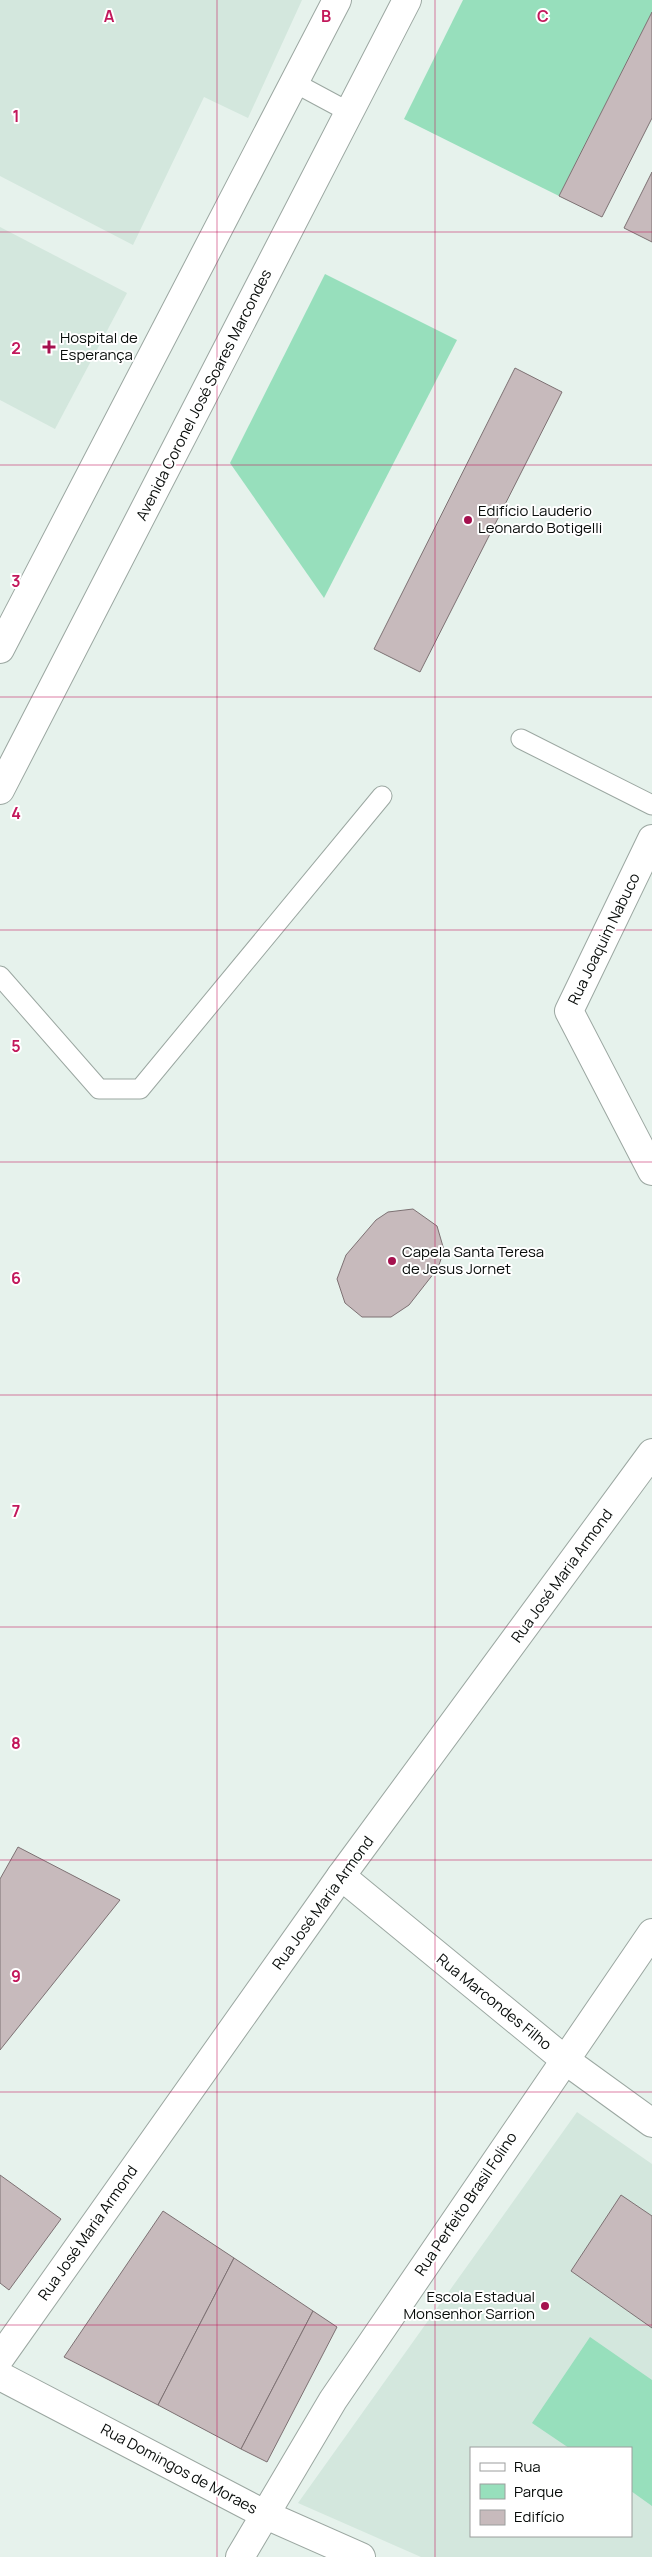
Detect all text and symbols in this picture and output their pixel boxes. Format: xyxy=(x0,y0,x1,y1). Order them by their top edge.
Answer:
text: A xyxy=(104,5,115,27)
text: B xyxy=(321,5,331,27)
text: C xyxy=(537,5,549,27)
text: 1 xyxy=(12,105,20,127)
street label: Avenida Coronel José Soares Marcondes xyxy=(131,265,276,524)
place label: Hospital de Esperança xyxy=(60,327,138,365)
text: 2 xyxy=(11,337,21,359)
marker: Hospital de Esperança xyxy=(42,340,56,354)
place label: Edifício Lauderio Leonardo Botigelli xyxy=(478,500,602,538)
marker: Edifício Lauderio Leonardo Botigelli xyxy=(462,514,474,526)
text: 3 xyxy=(11,570,21,592)
text: 4 xyxy=(11,802,21,824)
street label: Rua Joaquim Nabuco xyxy=(563,869,645,1008)
text: 5 xyxy=(11,1035,21,1057)
place label: Capela Santa Teresa de Jesus Jornet xyxy=(402,1241,544,1279)
marker: Capela Santa Teresa de Jesus Jornet xyxy=(386,1255,398,1267)
text: 6 xyxy=(11,1267,21,1289)
text: 7 xyxy=(12,1500,20,1522)
street label: Rua José Maria Armond xyxy=(506,1505,617,1647)
text: 8 xyxy=(11,1732,21,1754)
street label: Rua José Maria Armond xyxy=(267,1832,378,1974)
street label: Rua Marcondes Filho xyxy=(432,1949,556,2055)
text: 9 xyxy=(11,1965,21,1987)
street label: Rua Perfeito Brasil Folino xyxy=(410,2128,522,2280)
street label: Rua José Maria Armond xyxy=(33,2161,142,2304)
place label: Escola Estadual Monsenhor Sarrion xyxy=(403,2286,535,2324)
marker: Escola Estadual Monsenhor Sarrion xyxy=(539,2300,551,2312)
street label: Rua Domingos de Moraes xyxy=(97,2418,261,2519)
legend xyxy=(470,2447,632,2537)
text: Rua xyxy=(514,2456,541,2477)
text: Parque xyxy=(514,2481,563,2502)
text: Edifício xyxy=(514,2506,565,2527)

